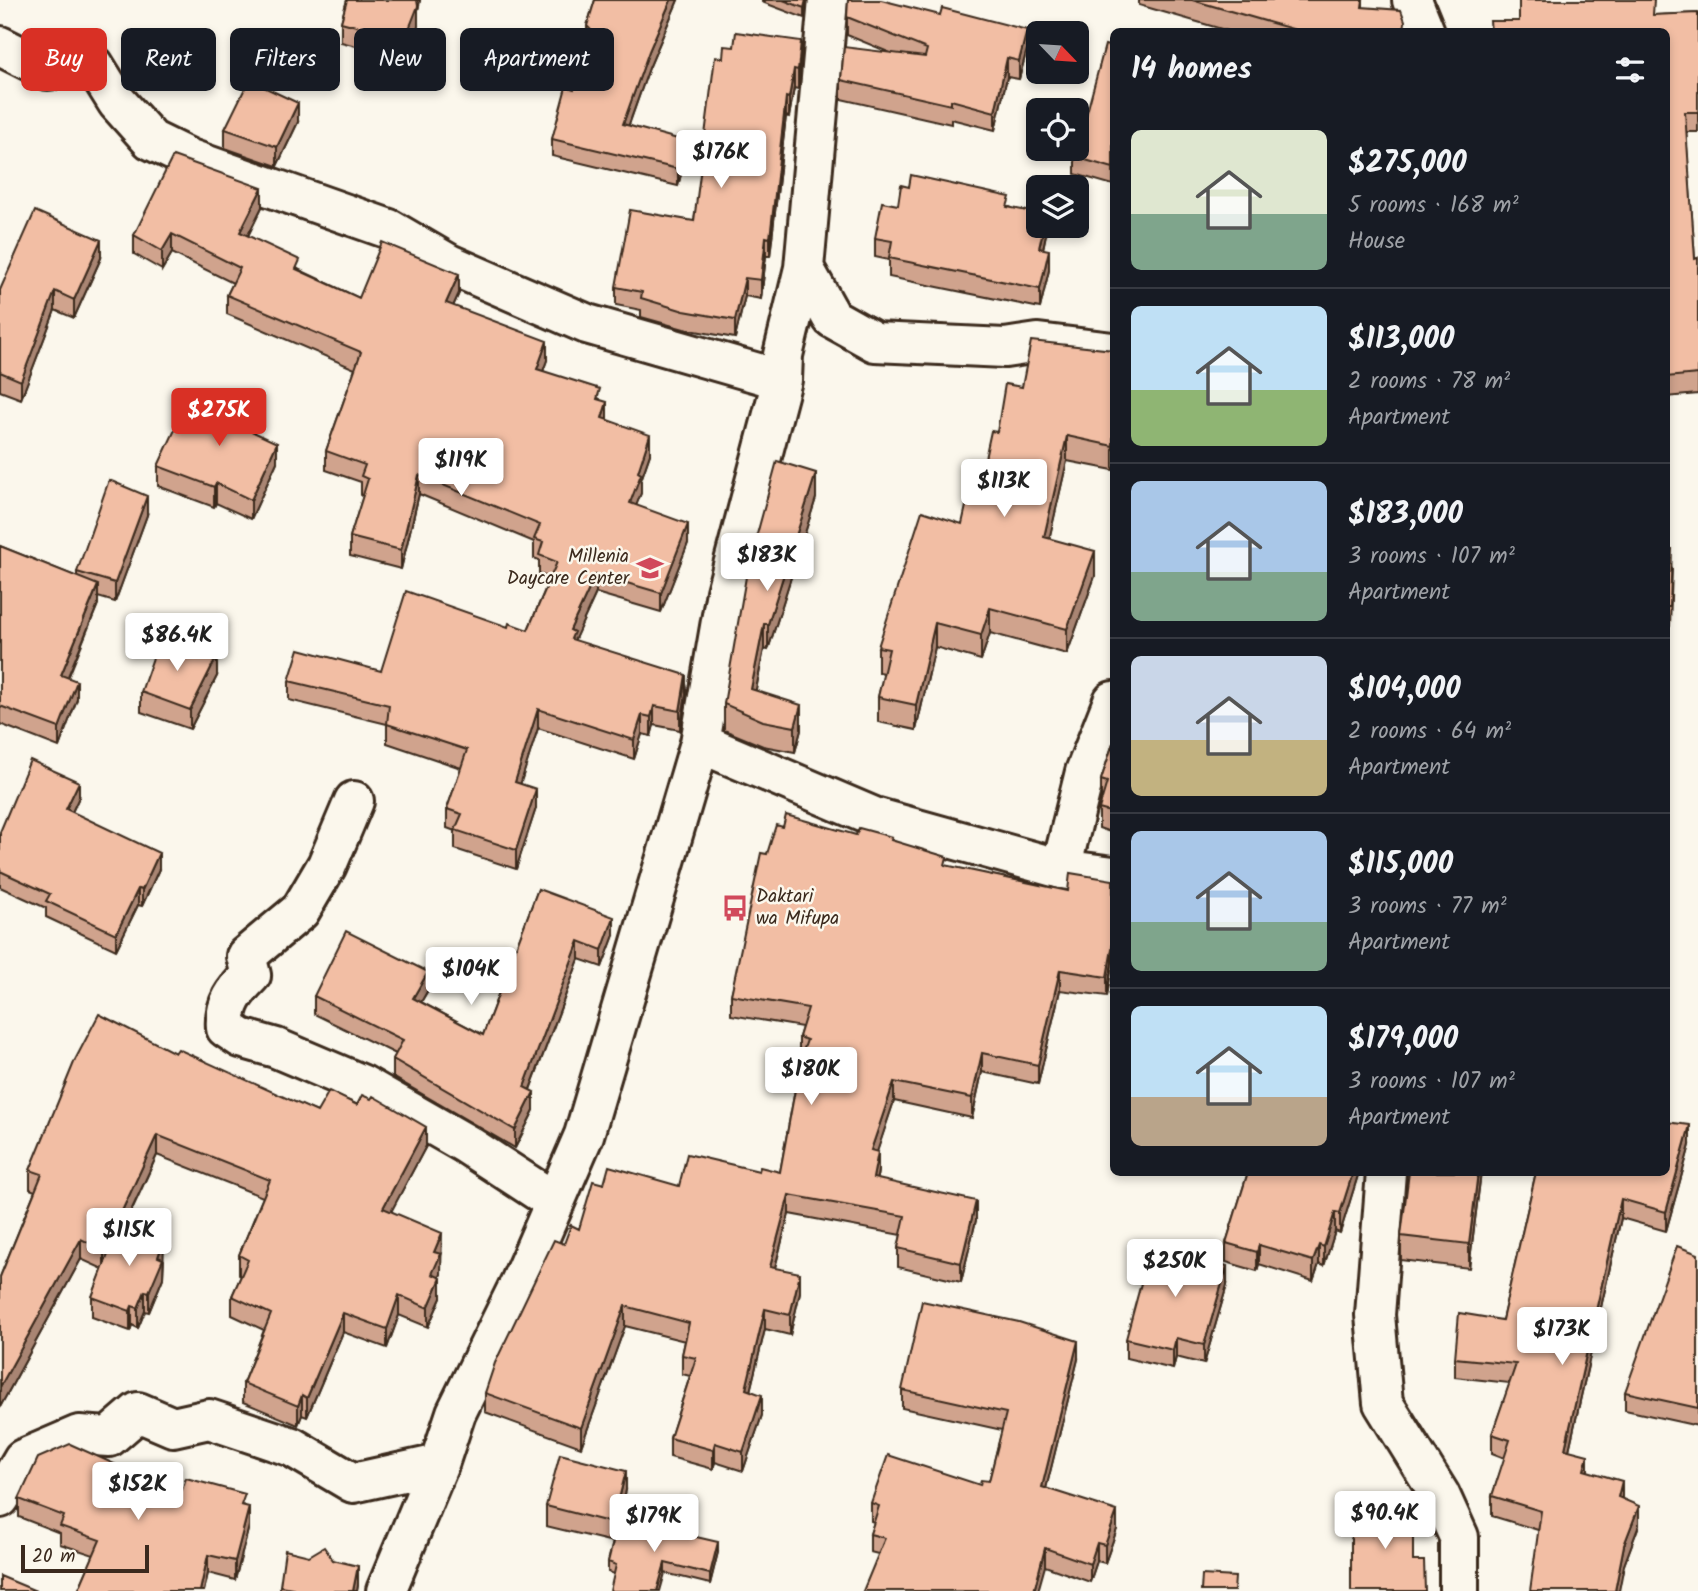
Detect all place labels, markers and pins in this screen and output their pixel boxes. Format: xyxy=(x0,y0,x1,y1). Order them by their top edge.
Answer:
pin: $176K xyxy=(672,130,770,190)
pin: $275K xyxy=(170,388,268,448)
pin: $119K xyxy=(412,438,510,498)
pin: $113K xyxy=(955,460,1053,519)
pin: $183K xyxy=(718,534,816,593)
place label: Millenia Daycare Center xyxy=(507,542,631,594)
school or university icon: Millenia Daycare Center xyxy=(635,553,665,583)
pin: $86.4K xyxy=(120,614,234,673)
place label: Daktari wa Mifupa xyxy=(756,882,839,934)
bus stop icon: Daktari wa Mifupa xyxy=(720,893,750,923)
pin: $104K xyxy=(422,948,520,1007)
pin: $180K xyxy=(762,1048,860,1107)
pin: $115K xyxy=(80,1208,178,1268)
pin: $250K xyxy=(1126,1240,1224,1299)
pin: $173K xyxy=(1513,1308,1611,1367)
pin: $152K xyxy=(89,1462,187,1522)
pin: $90.4K xyxy=(1328,1492,1442,1551)
pin: $179K xyxy=(605,1494,703,1554)

